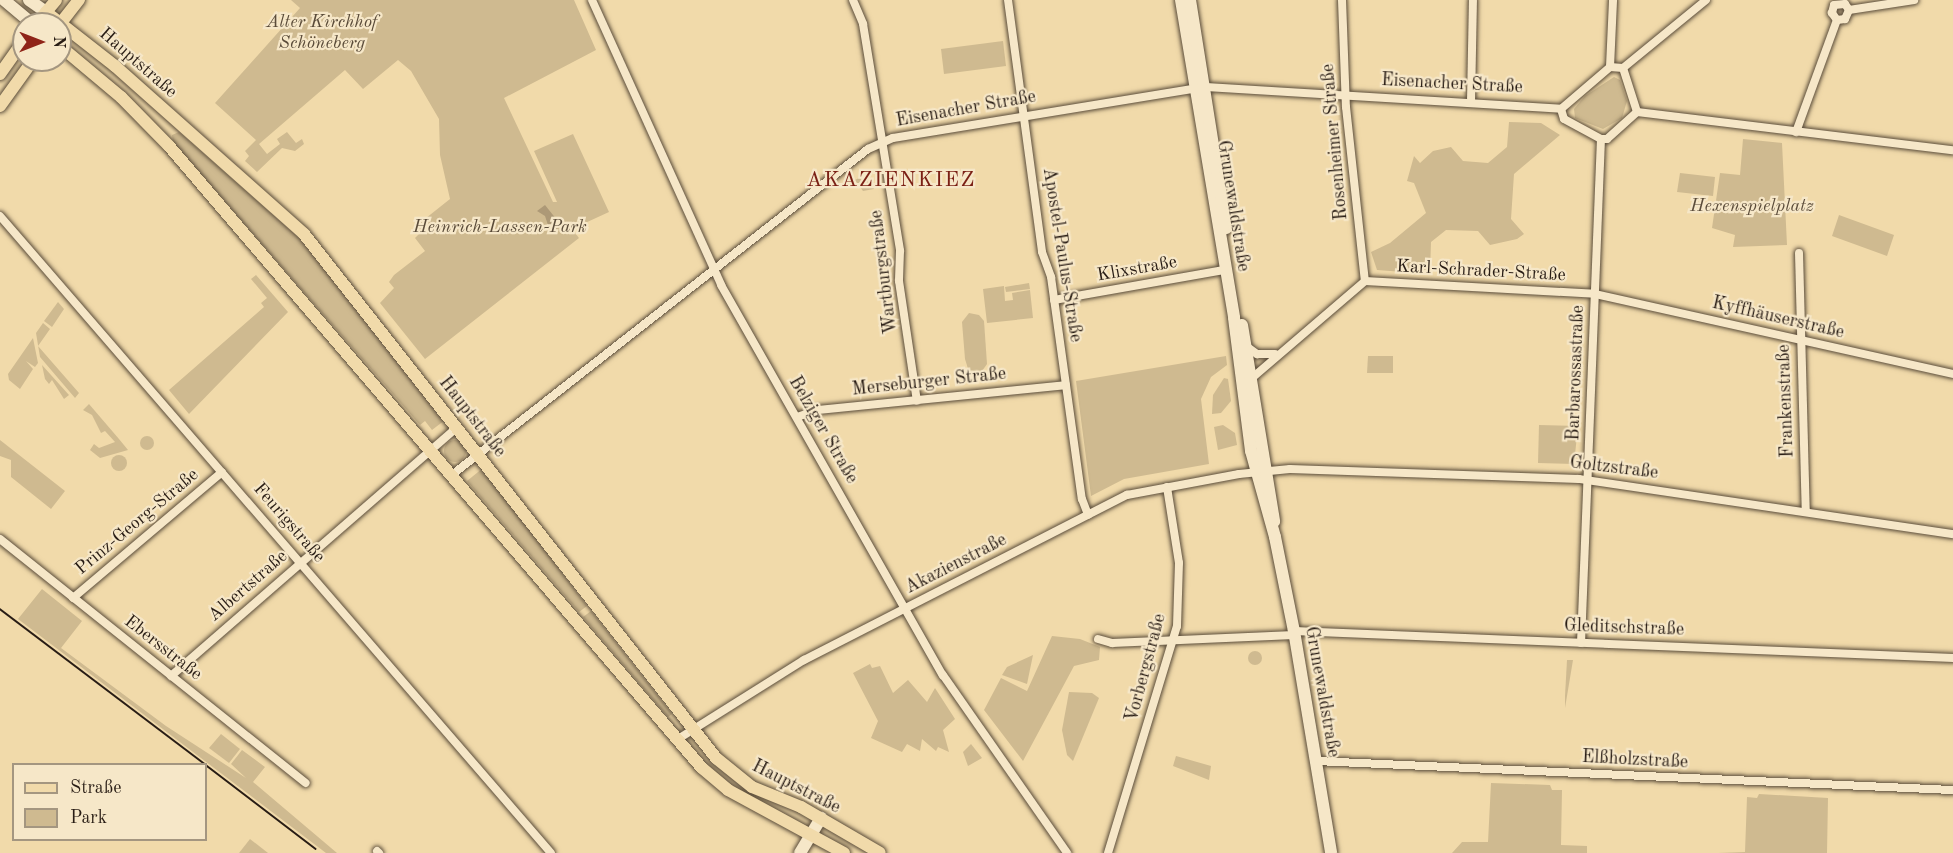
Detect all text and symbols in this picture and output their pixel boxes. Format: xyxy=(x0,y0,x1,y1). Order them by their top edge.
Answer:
north arrow xyxy=(12,12,72,72)
park label: Alter Kirchhof Schöneberg xyxy=(266,12,378,54)
street label: Hauptstraße xyxy=(95,23,181,103)
text: N xyxy=(50,36,66,48)
street label: Rosenheimer Straße xyxy=(1317,63,1353,221)
street label: Eisenacher Straße xyxy=(1381,70,1523,98)
street label: Eisenacher Straße xyxy=(894,86,1038,132)
street label: Grunewaldstraße xyxy=(1212,139,1254,273)
street label: Apostel-Paulus-Straße xyxy=(1038,166,1086,344)
district label: AKAZIENKIEZ xyxy=(806,168,976,194)
park label: Hexenspielplatz xyxy=(1690,195,1814,217)
street label: Wartburgstraße xyxy=(866,209,902,335)
park label: Heinrich-Lassen-Park xyxy=(413,216,587,238)
street label: Klixstraße xyxy=(1095,251,1179,287)
street label: Karl-Schrader-Straße xyxy=(1396,256,1566,286)
street label: Kyffhäuserstraße xyxy=(1710,292,1846,344)
street label: Barbarossastraße xyxy=(1563,305,1589,441)
street label: Frankenstraße xyxy=(1773,344,1799,458)
street label: Merseburger Straße xyxy=(851,363,1007,401)
street label: Hauptstraße xyxy=(434,372,510,462)
street label: Belziger Straße xyxy=(784,373,862,487)
street label: Goltzstraße xyxy=(1568,452,1660,484)
street label: Prinz-Georg-Straße xyxy=(71,464,203,580)
street label: Feurigstraße xyxy=(248,479,330,567)
street label: Akazienstraße xyxy=(902,529,1010,599)
street label: Albertstraße xyxy=(204,546,292,626)
street label: Ebersstraße xyxy=(120,611,206,685)
street label: Vorbergstraße xyxy=(1121,611,1171,725)
street label: Gleditschstraße xyxy=(1564,615,1684,641)
street label: Grunewaldstraße xyxy=(1300,625,1344,759)
street label: Elßholzstraße xyxy=(1581,746,1689,774)
street label: Hauptstraße xyxy=(748,755,844,819)
legend xyxy=(12,763,207,841)
text: Straße xyxy=(70,779,121,797)
text: Park xyxy=(70,809,107,827)

